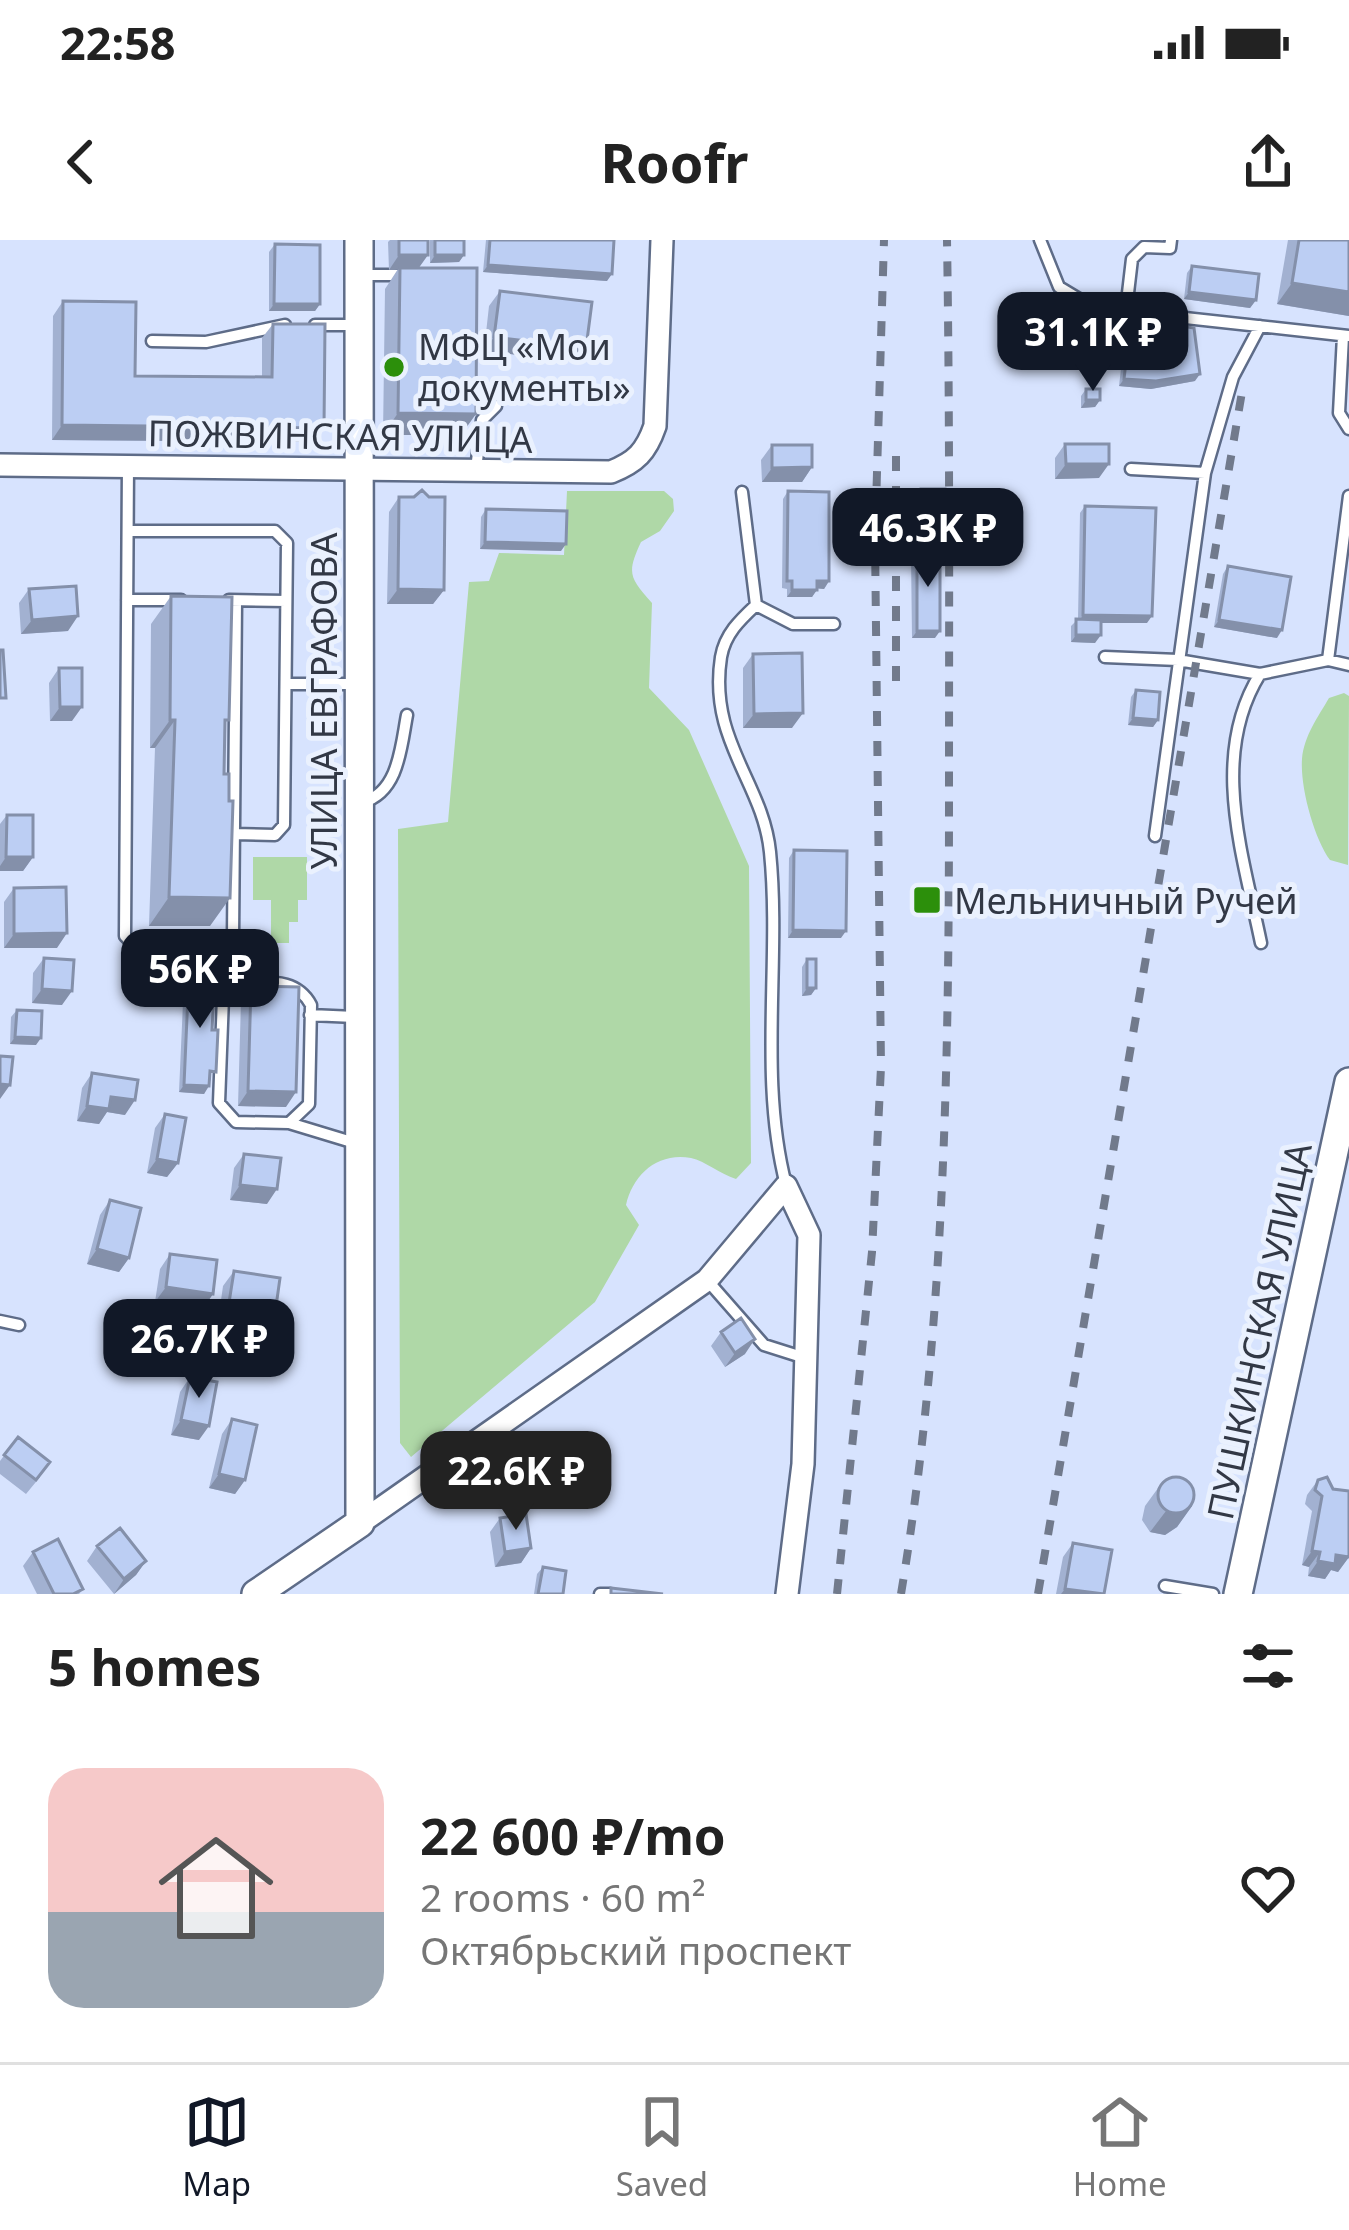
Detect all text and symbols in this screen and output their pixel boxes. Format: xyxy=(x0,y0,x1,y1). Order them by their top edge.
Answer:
text: 22:58 xyxy=(60,12,176,73)
text: Roofr xyxy=(601,125,748,199)
icon: back xyxy=(48,129,114,195)
icon: share xyxy=(1235,129,1301,195)
pin: 31.1K ₽ xyxy=(982,292,1204,394)
text: 31.1K ₽ xyxy=(1024,304,1162,357)
place label: МФЦ «Мои документы» xyxy=(418,322,631,412)
marker: МФЦ «Мои документы» xyxy=(381,354,407,380)
street label: ПОЖВИНСКАЯ УЛИЦА xyxy=(147,408,533,464)
pin: 46.3K ₽ xyxy=(817,488,1039,590)
text: 46.3K ₽ xyxy=(859,500,997,553)
street label: УЛИЦА ЕВГРАФОВА xyxy=(299,533,348,869)
place label: Мельничный Ручей xyxy=(954,876,1298,925)
marker: Мельничный Ручей xyxy=(911,884,943,916)
pin: 56K ₽ xyxy=(116,929,284,1031)
text: 56K ₽ xyxy=(148,941,252,994)
street label: ПУШКИНСКАЯ УЛИЦА xyxy=(1195,1138,1323,1524)
pin: 26.7K ₽ xyxy=(88,1299,310,1401)
text: 26.7K ₽ xyxy=(130,1311,268,1364)
pin: 22.6K ₽ xyxy=(405,1431,627,1533)
text: 22.6K ₽ xyxy=(447,1443,585,1496)
text: 5 homes xyxy=(48,1631,261,1701)
icon: filters xyxy=(1235,1633,1301,1699)
text: 22 600 ₽/mo xyxy=(420,1800,726,1870)
icon: home xyxy=(144,1816,288,1960)
icon: heart xyxy=(1235,1855,1301,1921)
text: 2 rooms · 60 m² xyxy=(420,1870,706,1923)
text: Октябрьский проспект xyxy=(420,1923,852,1976)
tab: Map xyxy=(182,2089,251,2206)
tab: Saved xyxy=(616,2089,708,2206)
tab: Home xyxy=(1073,2089,1167,2206)

